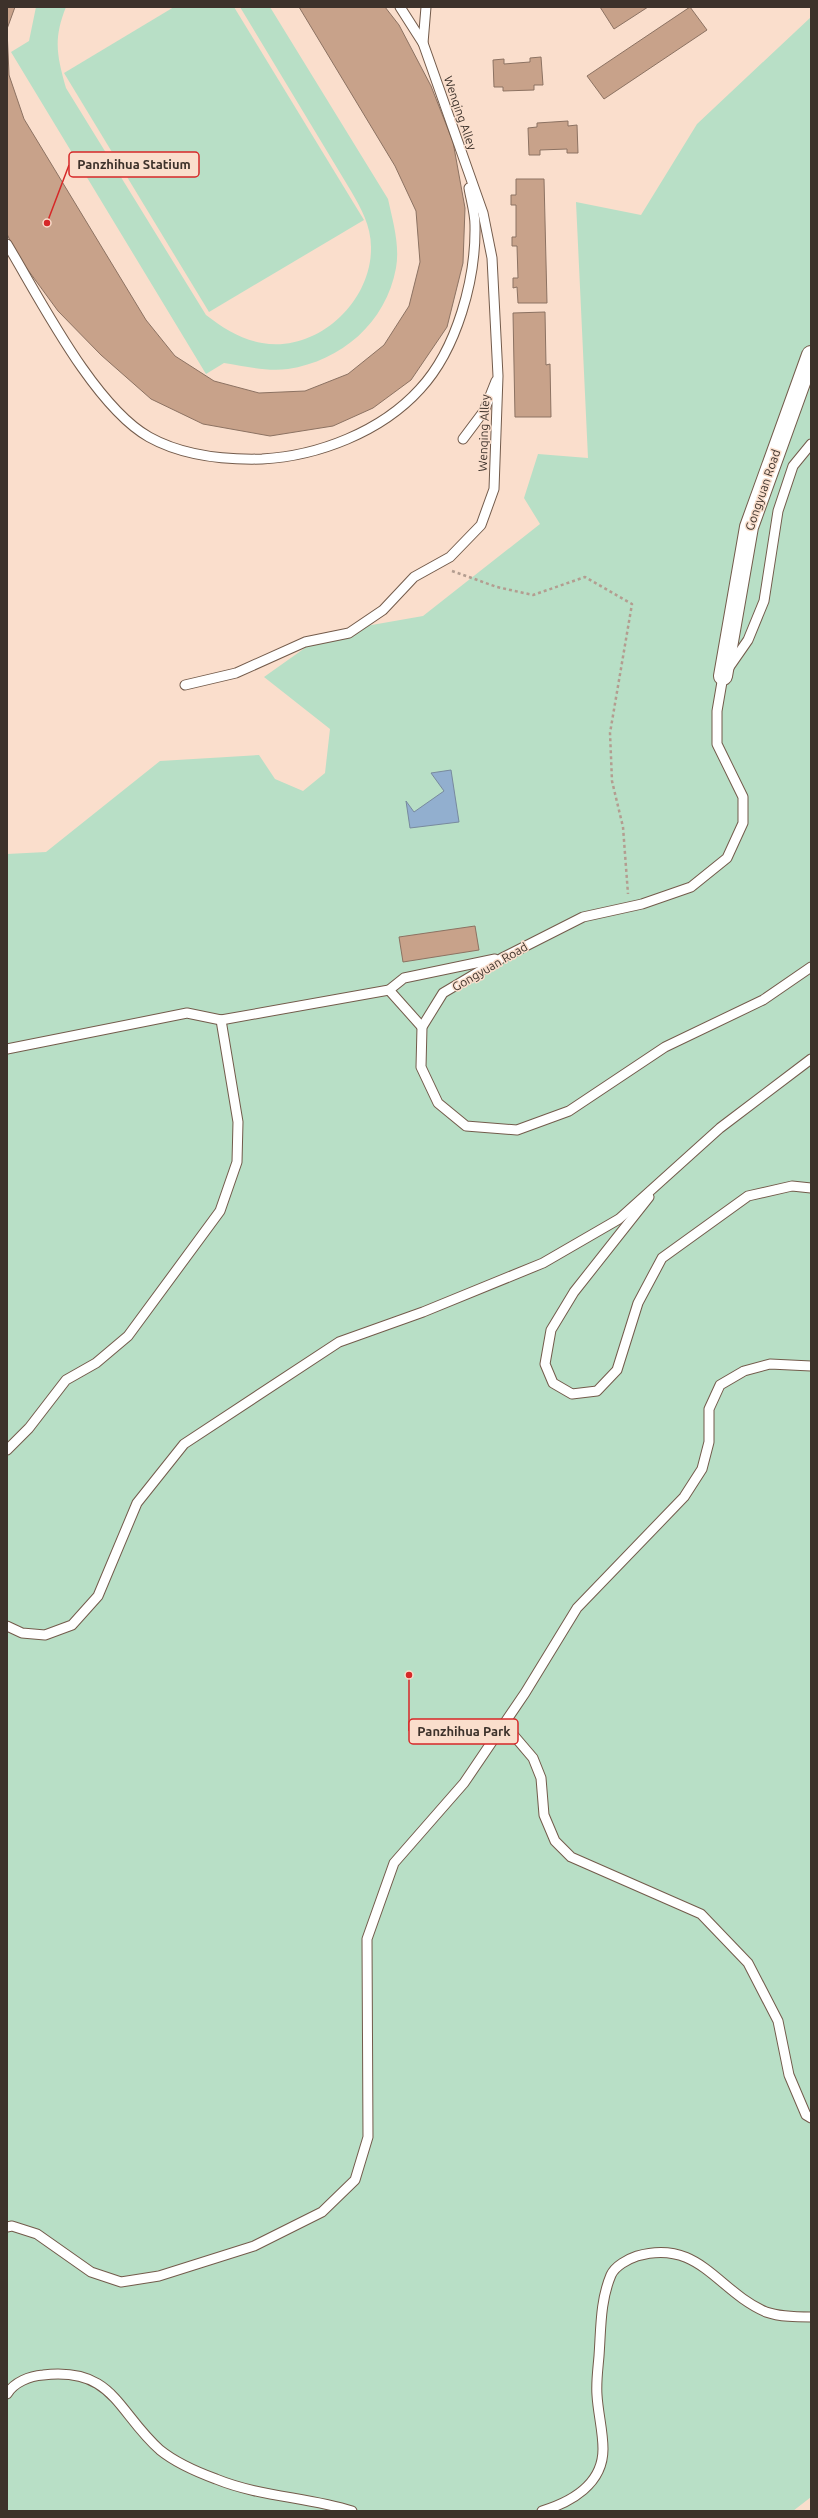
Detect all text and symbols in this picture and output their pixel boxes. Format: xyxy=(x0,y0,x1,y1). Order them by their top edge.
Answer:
street label: Wenqing Alley xyxy=(442,74,479,152)
callout: Panzhihua Statium xyxy=(69,152,199,177)
text: Panzhihua Statium xyxy=(77,157,191,171)
street label: Wenqing Alley xyxy=(476,394,491,472)
street label: Gongyuan Road xyxy=(743,448,782,532)
street label: Gongyuan Road xyxy=(450,940,530,993)
callout: Panzhihua Park xyxy=(409,1719,518,1744)
text: Panzhihua Park xyxy=(417,1724,511,1738)

